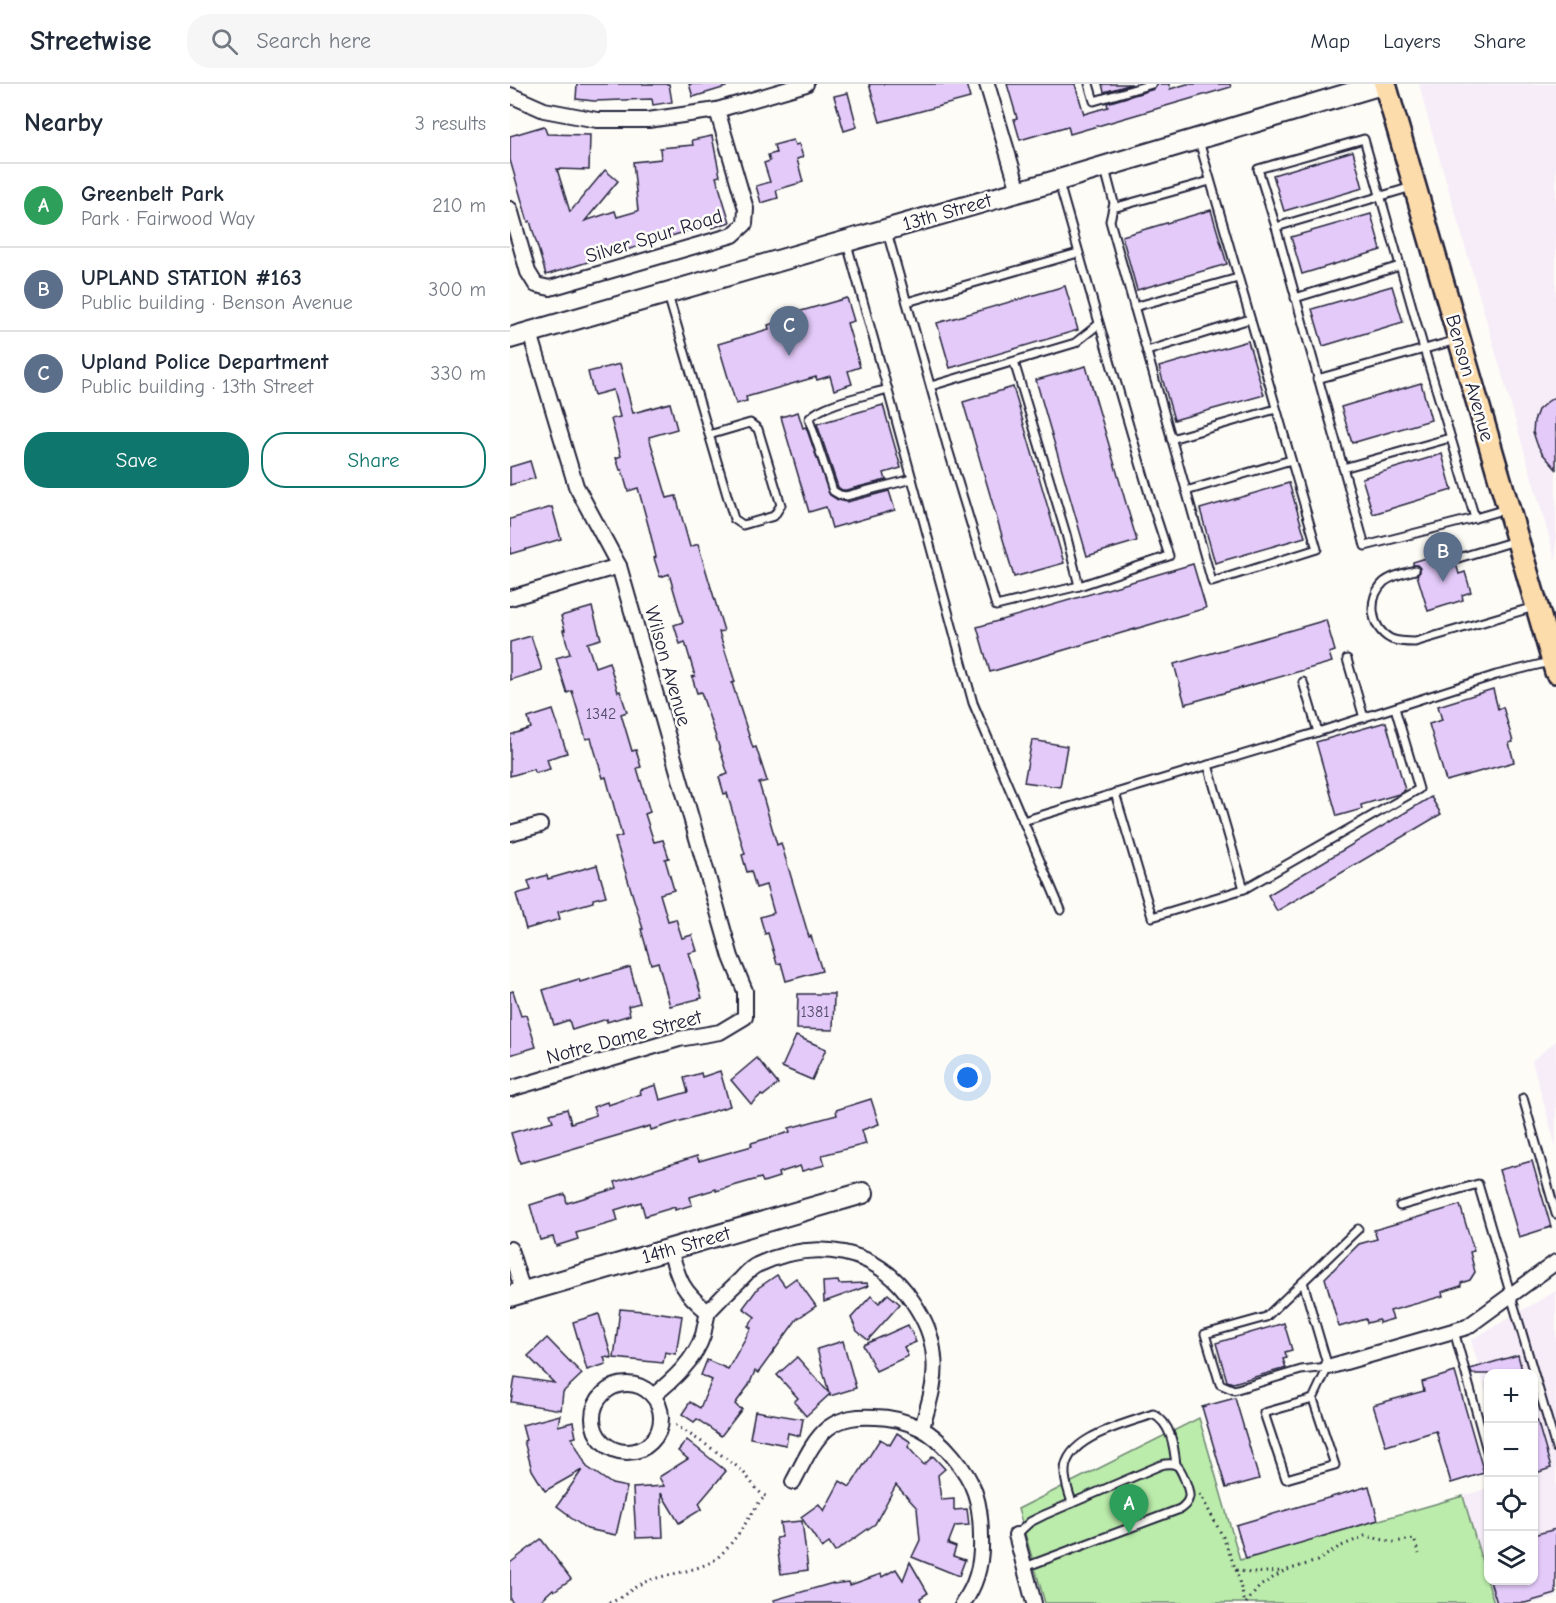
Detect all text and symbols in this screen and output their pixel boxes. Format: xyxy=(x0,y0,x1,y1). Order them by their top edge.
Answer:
search box xyxy=(187,14,607,68)
text: Streetwise xyxy=(30,25,151,57)
icon: search xyxy=(208,25,241,58)
text: Search here xyxy=(256,28,371,54)
text: Map xyxy=(1311,29,1350,53)
text: Layers xyxy=(1383,29,1441,53)
text: Share xyxy=(1474,29,1526,53)
text: Nearby xyxy=(24,108,103,138)
text: 3 results xyxy=(415,112,486,135)
text: Greenbelt Park xyxy=(81,181,224,207)
street label: 13th Street xyxy=(900,188,995,236)
text: A xyxy=(38,194,49,217)
text: 210 m xyxy=(432,194,486,217)
street label: Silver Spur Road xyxy=(583,204,725,268)
text: Park · Fairwood Way xyxy=(81,207,255,230)
text: UPLAND STATION #163 xyxy=(81,265,302,291)
text: B xyxy=(37,278,50,301)
text: 300 m xyxy=(428,278,486,301)
text: Public building · Benson Avenue xyxy=(81,291,353,314)
pin: C xyxy=(770,306,808,356)
street label: Benson Avenue xyxy=(1441,312,1499,444)
text: Upland Police Department xyxy=(81,349,329,375)
text: C xyxy=(37,362,50,385)
text: 330 m xyxy=(430,362,486,385)
text: Public building · 13th Street xyxy=(81,375,313,398)
button: Save xyxy=(24,432,249,488)
button: Share xyxy=(261,432,486,488)
pin: B xyxy=(1424,532,1462,582)
street label: Wilson Avenue xyxy=(640,603,696,729)
house number: 1342 xyxy=(586,705,616,723)
house number: 1381 xyxy=(800,1003,830,1021)
street label: Notre Dame Street xyxy=(544,1005,705,1069)
your location xyxy=(953,1063,982,1092)
street label: 14th Street xyxy=(639,1221,734,1269)
map controls xyxy=(1484,1369,1538,1585)
button: + xyxy=(1484,1369,1538,1423)
button: − xyxy=(1484,1423,1538,1477)
button: locate xyxy=(1484,1477,1538,1531)
pin: A xyxy=(1110,1484,1148,1534)
button: layers xyxy=(1484,1531,1538,1585)

